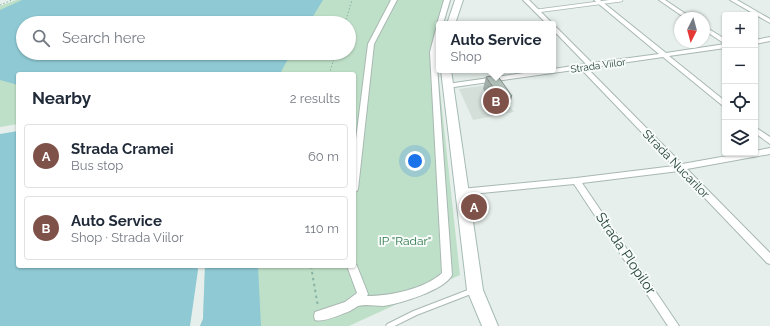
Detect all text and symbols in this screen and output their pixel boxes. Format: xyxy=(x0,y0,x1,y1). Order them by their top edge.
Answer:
north arrow xyxy=(674,12,710,48)
map controls xyxy=(722,12,758,156)
button: + xyxy=(722,12,758,48)
search box xyxy=(16,16,356,60)
popup xyxy=(436,21,556,73)
icon: search xyxy=(30,27,52,49)
text: Search here xyxy=(62,29,145,47)
text: Auto Service xyxy=(451,31,541,49)
button: − xyxy=(722,48,758,84)
text: Shop xyxy=(451,49,482,64)
street label: Strada Viilor xyxy=(570,56,627,75)
button: locate xyxy=(722,84,758,120)
pin: B xyxy=(483,86,509,116)
text: Nearby xyxy=(32,88,91,108)
text: 2 results xyxy=(290,91,340,106)
button: layers xyxy=(722,120,758,156)
street label: Strada Nucarilor xyxy=(640,127,713,202)
text: Strada Cramei xyxy=(71,140,173,158)
text: A xyxy=(42,149,50,164)
text: 60 m xyxy=(308,149,339,164)
your location xyxy=(405,151,425,171)
text: Bus stop xyxy=(71,158,123,173)
pin: A xyxy=(461,192,487,222)
street label: Strada Plopilor xyxy=(593,209,659,297)
text: Auto Service xyxy=(71,212,162,230)
text: B xyxy=(42,221,50,236)
text: 110 m xyxy=(305,221,339,236)
text: Shop · Strada Viilor xyxy=(71,230,183,245)
park label: IP "Radar" xyxy=(379,234,431,248)

